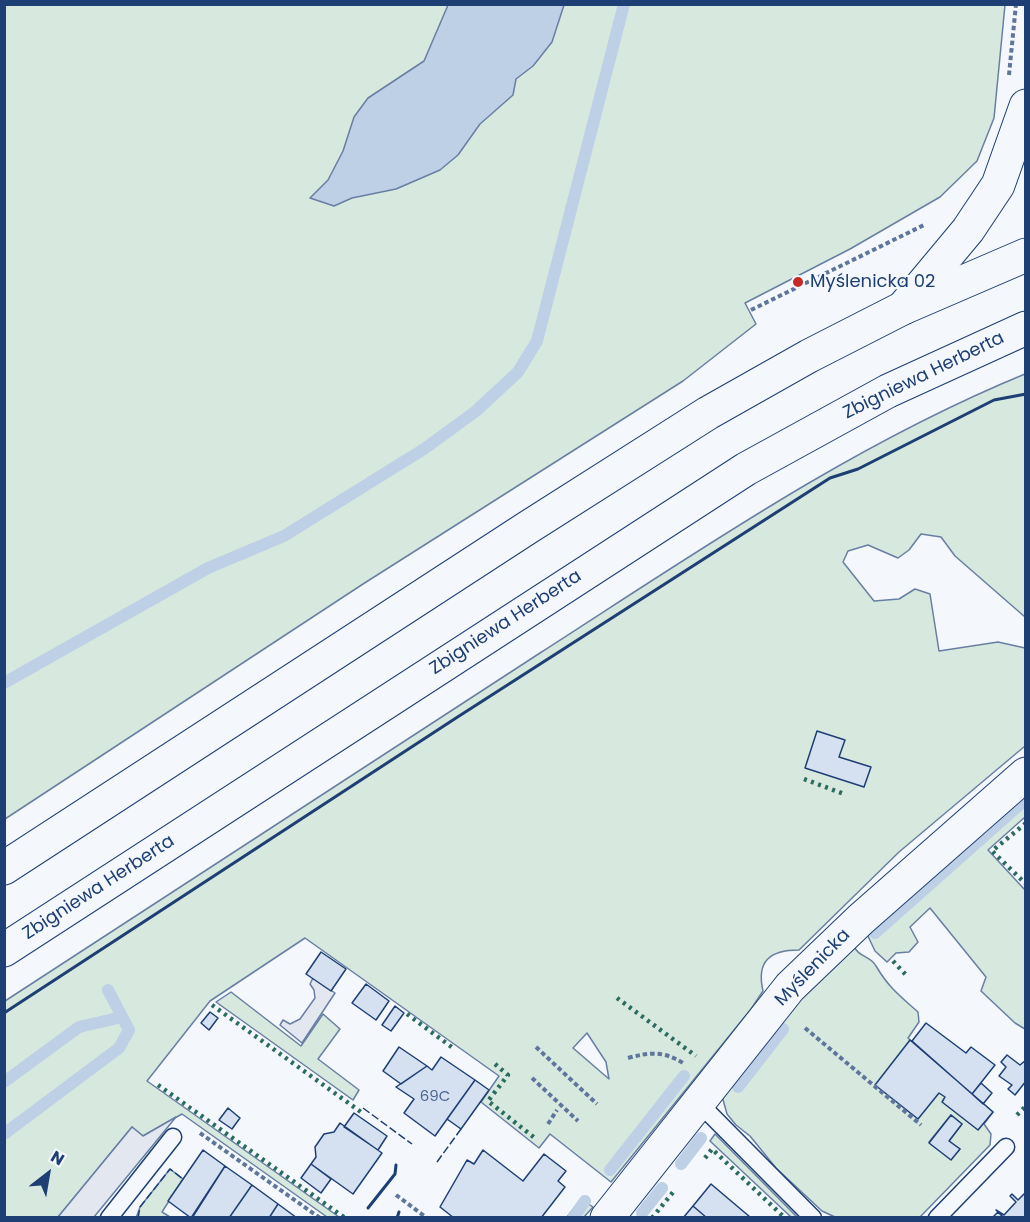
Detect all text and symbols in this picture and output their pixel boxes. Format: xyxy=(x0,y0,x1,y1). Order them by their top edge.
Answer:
place label: Myślenicka 02 xyxy=(810,271,935,293)
marker: Myślenicka 02 xyxy=(791,275,805,289)
street label: Zbigniewa Herberta xyxy=(840,328,1008,424)
street label: Zbigniewa Herberta xyxy=(426,566,586,680)
street label: Zbigniewa Herberta xyxy=(19,831,179,945)
street label: Myślenicka xyxy=(771,925,855,1011)
house number: 69C xyxy=(420,1088,450,1106)
north arrow xyxy=(18,1144,78,1204)
text: N xyxy=(46,1145,69,1171)

